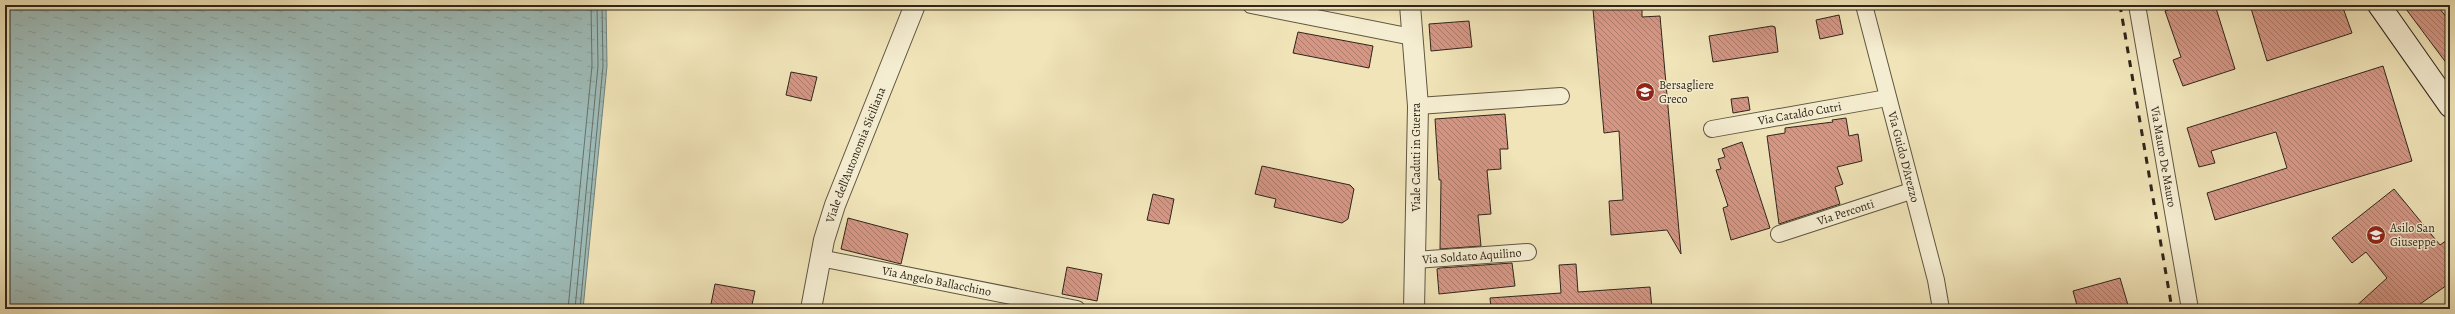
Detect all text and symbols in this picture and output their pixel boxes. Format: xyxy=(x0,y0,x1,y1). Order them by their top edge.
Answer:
place label: Bersagliere Greco xyxy=(1659,77,1714,107)
school or university icon: Bersagliere Greco xyxy=(1634,81,1656,103)
street label: Viale dell'Autonomia Siciliana xyxy=(822,84,890,226)
street label: Via Cataldo Cutri xyxy=(1756,98,1843,129)
street label: Viale Caduti in Guerra xyxy=(1408,102,1424,212)
street label: Via Mauro De Mauro xyxy=(2147,104,2180,208)
street label: Via Guido D'Arezzo xyxy=(1884,109,1923,204)
street label: Via Perconti xyxy=(1814,196,1876,229)
place label: Asilo San Giuseppe xyxy=(2389,220,2436,250)
school or university icon: Asilo San Giuseppe xyxy=(2365,224,2387,246)
street label: Via Soldato Aquilino xyxy=(1421,244,1522,268)
street label: Via Angelo Ballacchino xyxy=(880,262,993,300)

